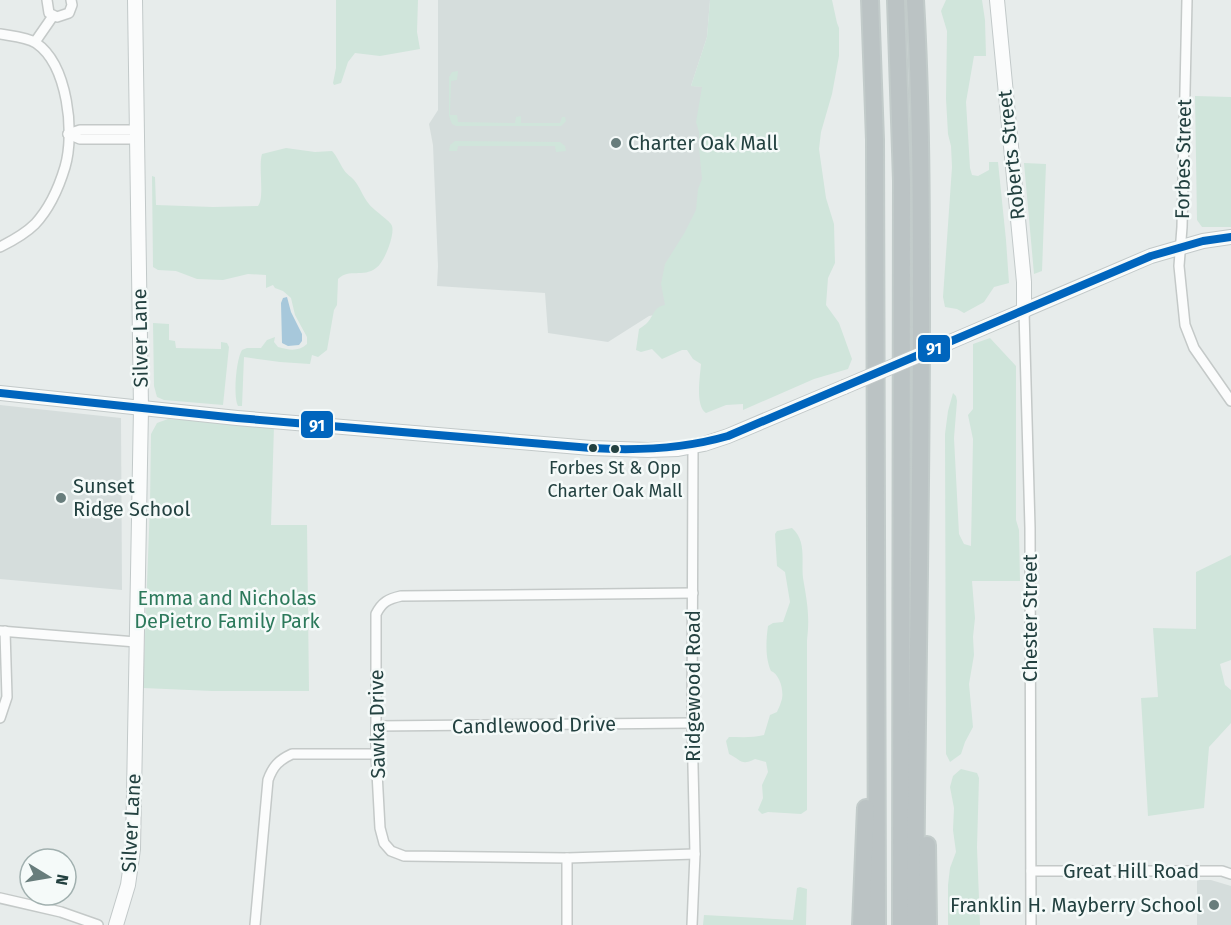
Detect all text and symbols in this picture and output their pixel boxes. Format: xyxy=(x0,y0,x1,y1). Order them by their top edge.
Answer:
street label: Roberts Street xyxy=(992,88,1030,221)
street label: Forbes Street xyxy=(1170,98,1196,219)
place label: Charter Oak Mall xyxy=(628,131,778,155)
marker: Charter Oak Mall xyxy=(609,136,623,150)
street label: Silver Lane xyxy=(127,288,153,388)
line badge: 91 xyxy=(917,334,951,363)
text: 91 xyxy=(926,339,942,358)
line badge: 91 xyxy=(300,410,334,439)
text: 91 xyxy=(309,416,325,435)
unlabelled marker xyxy=(587,442,599,454)
marker: Forbes St & Opp Charter Oak Mall xyxy=(609,443,621,455)
place label: Forbes St & Opp Charter Oak Mall xyxy=(547,457,683,502)
place label: Sunset Ridge School xyxy=(73,474,191,521)
marker: Sunset Ridge School xyxy=(54,491,68,505)
street label: Chester Street xyxy=(1018,553,1042,682)
park label: Emma and Nicholas DePietro Family Park xyxy=(134,586,321,633)
street label: Ridgewood Road xyxy=(681,610,705,762)
street label: Sawka Drive xyxy=(364,669,390,779)
street label: Candlewood Drive xyxy=(452,712,616,738)
street label: Silver Lane xyxy=(116,773,146,873)
north arrow xyxy=(18,847,78,907)
street label: Great Hill Road xyxy=(1063,859,1199,883)
text: N xyxy=(52,873,73,887)
place label: Franklin H. Mayberry School xyxy=(950,893,1202,917)
marker: Franklin H. Mayberry School xyxy=(1207,898,1221,912)

